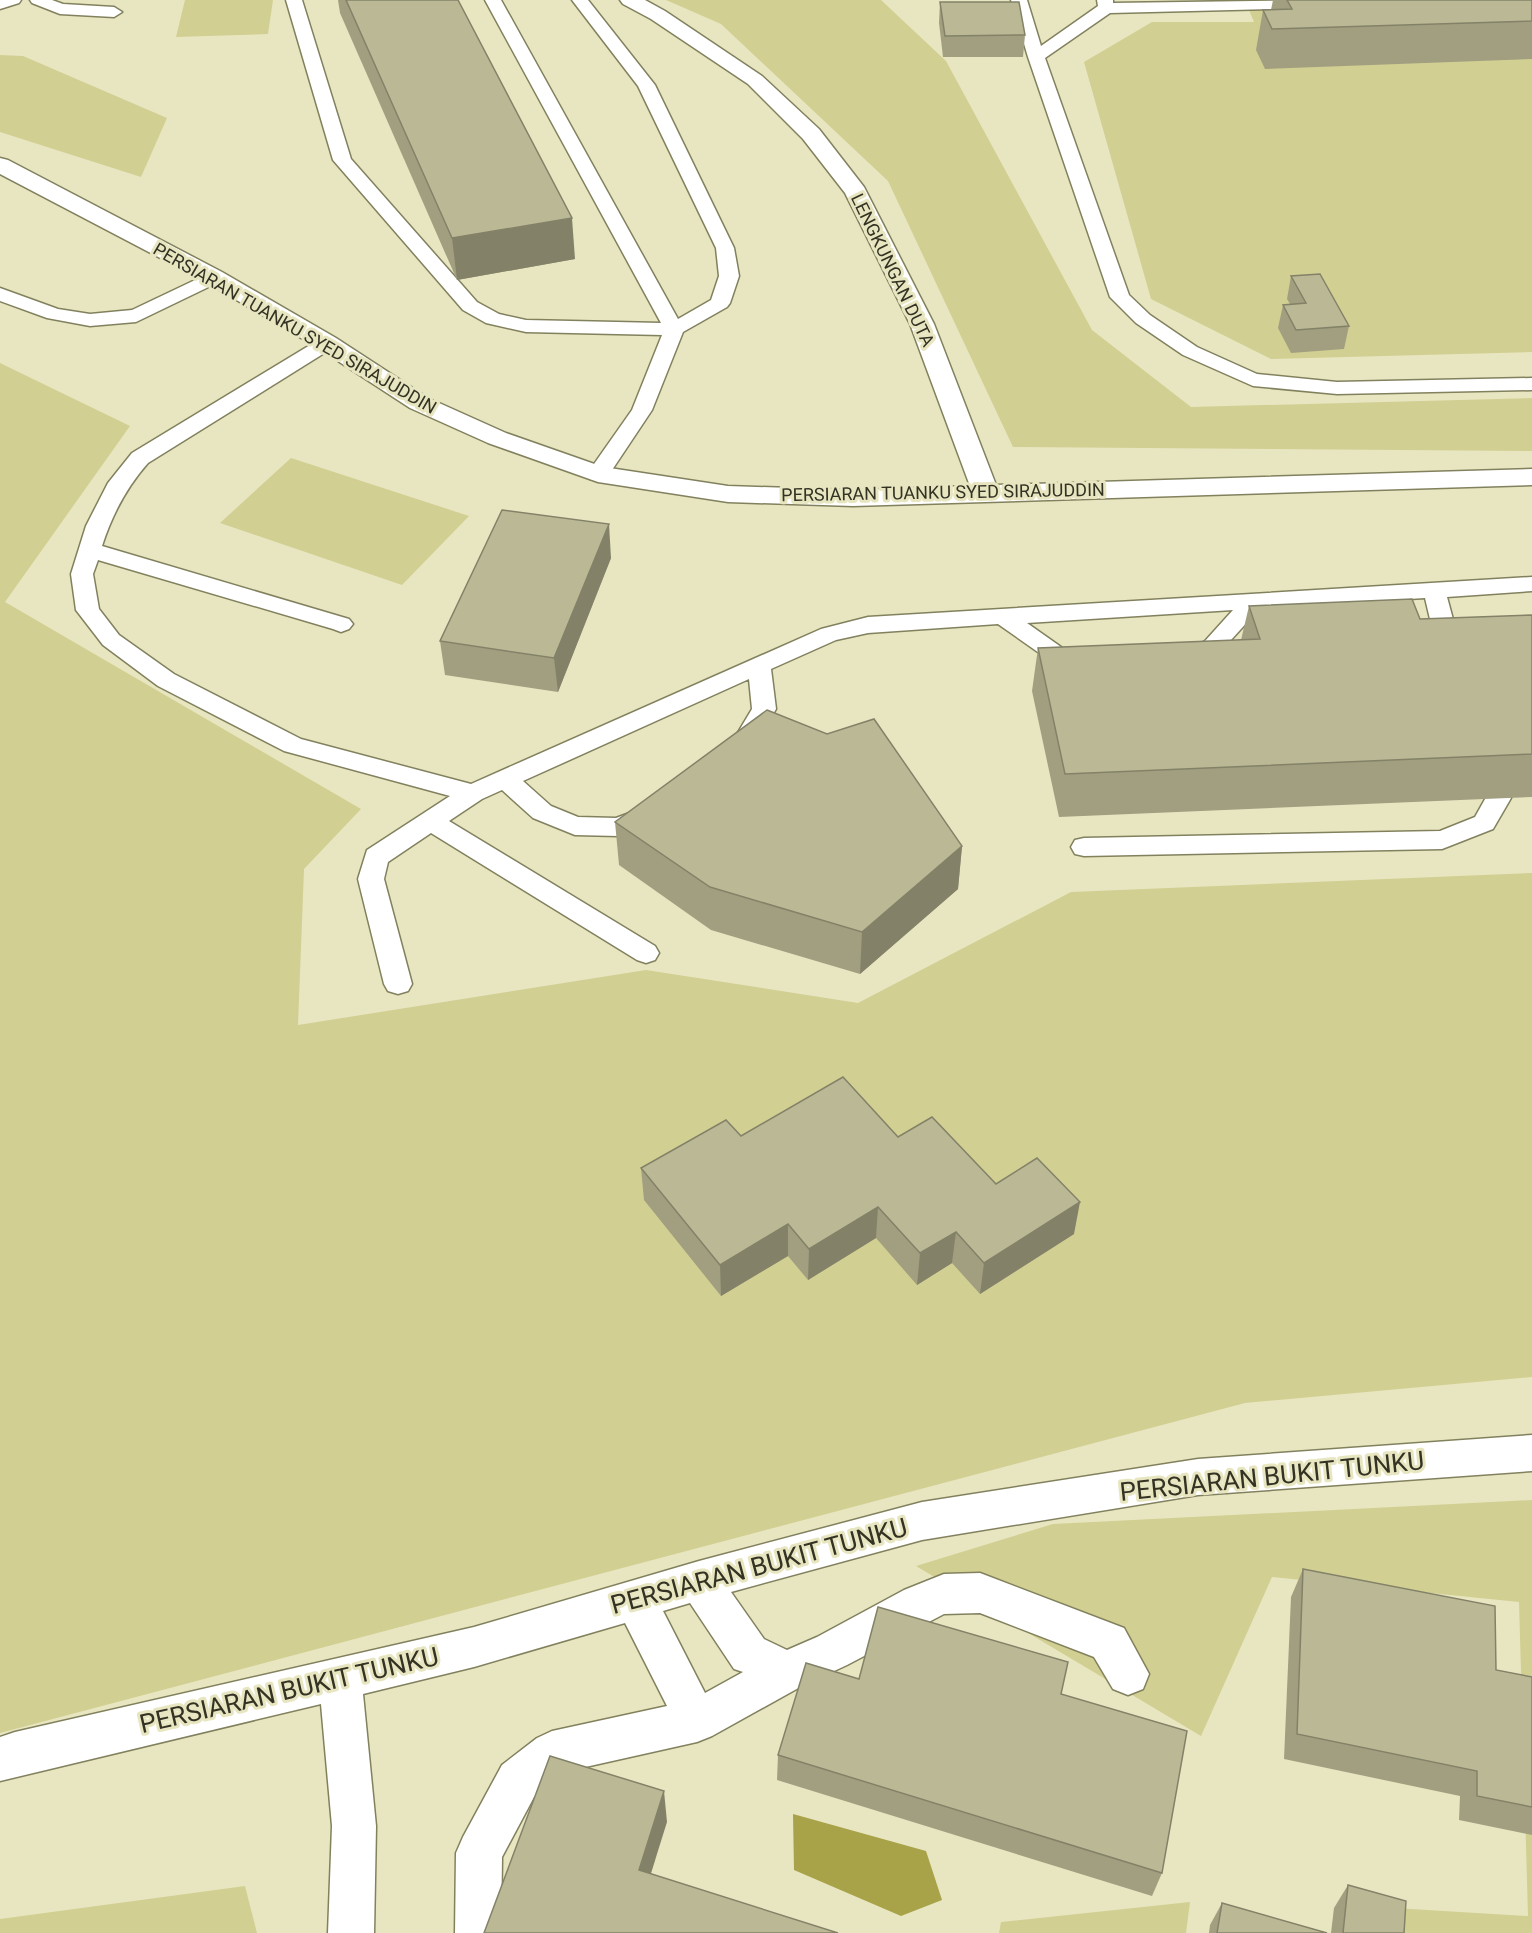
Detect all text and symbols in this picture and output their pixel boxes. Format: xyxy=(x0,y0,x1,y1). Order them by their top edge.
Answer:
street label: LENGKUNGAN DUTA xyxy=(847,190,939,350)
street label: PERSIARAN TUANKU SYED SIRAJUDDIN xyxy=(150,238,440,418)
street label: PERSIARAN TUANKU SYED SIRAJUDDIN xyxy=(781,479,1105,505)
street label: PERSIARAN BUKIT TUNKU xyxy=(1118,1445,1426,1507)
street label: PERSIARAN BUKIT TUNKU xyxy=(607,1512,911,1620)
street label: PERSIARAN BUKIT TUNKU xyxy=(137,1641,441,1739)

